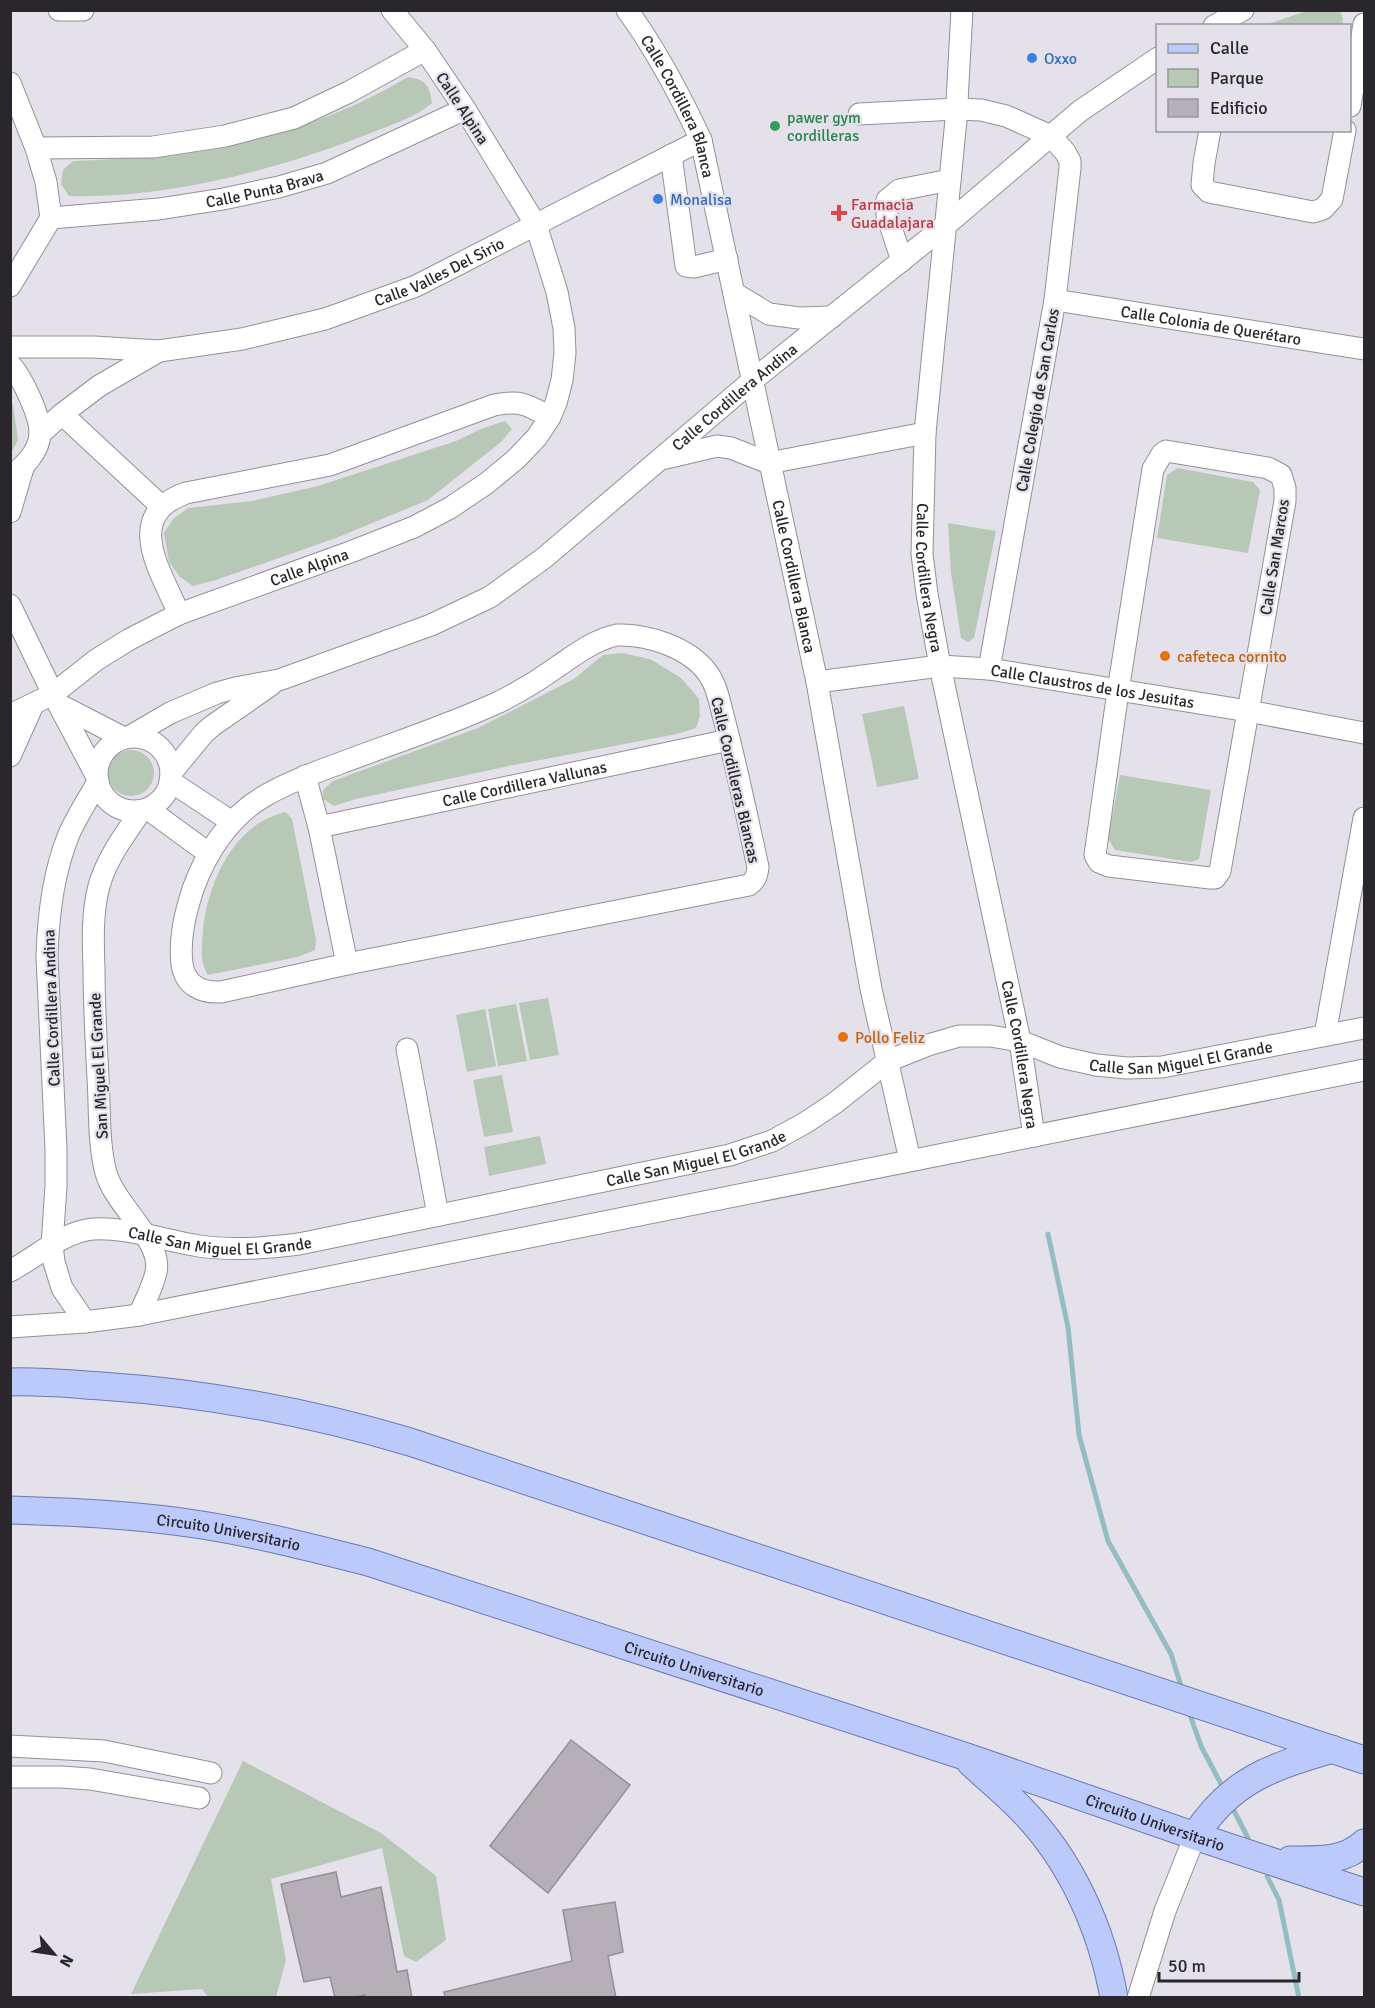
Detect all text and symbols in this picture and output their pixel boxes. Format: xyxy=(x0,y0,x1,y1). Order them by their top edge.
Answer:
legend xyxy=(1156,24,1351,132)
street label: Calle Cordillera Blanca xyxy=(636,31,718,180)
text: Calle xyxy=(1210,37,1249,59)
place label: Oxxo xyxy=(1044,49,1077,69)
marker: Oxxo xyxy=(1025,51,1039,65)
text: Parque xyxy=(1210,67,1264,89)
street label: Calle Alpina xyxy=(431,69,493,148)
text: Edificio xyxy=(1210,97,1268,119)
place label: pawer gym cordilleras xyxy=(787,108,861,146)
marker: pawer gym cordilleras xyxy=(768,119,782,133)
street label: Calle Punta Brava xyxy=(204,166,326,213)
place label: Monalisa xyxy=(670,190,732,210)
marker: Monalisa xyxy=(651,192,665,206)
place label: Farmacia Guadalajara xyxy=(851,195,934,233)
marker: Farmacia Guadalajara xyxy=(832,206,846,220)
street label: Calle Valles Del Sirio xyxy=(372,234,508,311)
street label: Calle Colonia de Querétaro xyxy=(1119,302,1302,350)
street label: Calle Colegio de San Carlos xyxy=(1012,307,1064,493)
street label: Calle Cordillera Andina xyxy=(668,339,802,456)
street label: Calle Cordillera Blanca xyxy=(767,498,820,655)
street label: Calle San Marcos xyxy=(1256,498,1294,616)
street label: Calle Cordillera Negra xyxy=(911,503,946,654)
street label: Calle Alpina xyxy=(267,544,352,591)
place label: cafeteca cornito xyxy=(1177,647,1287,667)
marker: cafeteca cornito xyxy=(1158,649,1172,663)
street label: Calle Claustros de los Jesuitas xyxy=(989,660,1196,713)
street label: Calle Cordilleras Blancas xyxy=(706,695,764,865)
street label: Calle Cordillera Vallunas xyxy=(441,757,609,812)
street label: Calle Cordillera Andina xyxy=(39,929,65,1087)
street label: Calle Cordillera Negra xyxy=(996,979,1042,1130)
street label: San Miguel El Grande xyxy=(85,992,113,1140)
place label: Pollo Feliz xyxy=(855,1028,925,1048)
marker: Pollo Feliz xyxy=(836,1030,850,1044)
street label: Calle San Miguel El Grande xyxy=(1087,1037,1274,1079)
street label: Calle San Miguel El Grande xyxy=(604,1126,790,1191)
street label: Calle San Miguel El Grande xyxy=(127,1222,314,1260)
street label: Circuito Universitario xyxy=(155,1510,302,1556)
street label: Circuito Universitario xyxy=(622,1637,766,1701)
street label: Circuito Universitario xyxy=(1083,1790,1227,1856)
north arrow xyxy=(24,1924,84,1984)
scale bar xyxy=(1159,1945,1298,1983)
text: N xyxy=(55,1951,78,1971)
text: 50 m xyxy=(1168,1955,1206,1977)

